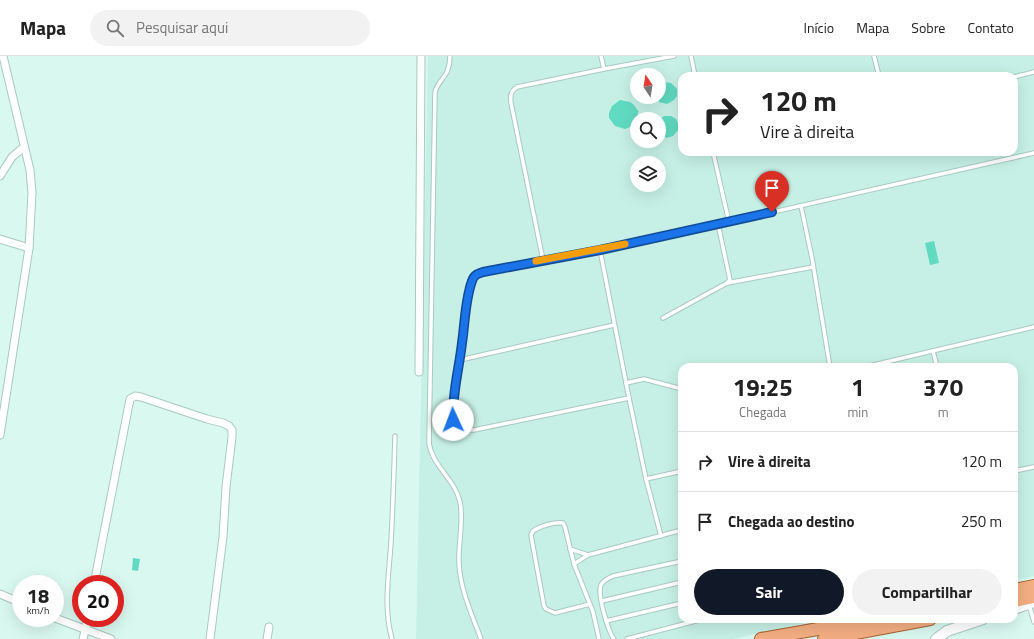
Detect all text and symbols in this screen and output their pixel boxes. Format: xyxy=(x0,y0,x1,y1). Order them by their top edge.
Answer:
search box xyxy=(90,10,370,46)
text: Mapa xyxy=(20,13,66,42)
text: Pesquisar aqui xyxy=(136,16,228,39)
icon: search xyxy=(104,17,126,39)
text: Início xyxy=(804,17,834,38)
text: Mapa xyxy=(856,17,889,38)
text: Sobre xyxy=(911,17,945,38)
text: Contato xyxy=(967,17,1014,38)
north arrow xyxy=(630,68,666,104)
map controls xyxy=(630,68,666,192)
text: 120 m xyxy=(760,79,837,122)
icon: right xyxy=(694,88,746,140)
button: search xyxy=(630,112,666,148)
text: Vire à direita xyxy=(760,118,854,145)
button: layers xyxy=(630,156,666,192)
pin xyxy=(755,171,789,212)
icon: arrive xyxy=(761,177,783,199)
text: 19:25 xyxy=(733,369,793,405)
text: 1 xyxy=(851,369,865,405)
text: 370 xyxy=(923,369,963,405)
position arrow xyxy=(432,399,474,441)
text: Chegada xyxy=(739,402,786,422)
text: min xyxy=(847,402,868,422)
text: m xyxy=(938,402,949,422)
text: Vire à direita xyxy=(728,450,811,473)
text: 120 m xyxy=(961,450,1002,473)
icon: right xyxy=(694,451,716,473)
text: Chegada ao destino xyxy=(728,510,854,533)
text: 250 m xyxy=(961,510,1002,533)
icon: arrive xyxy=(694,511,716,533)
button: Sair xyxy=(694,569,844,615)
button: Compartilhar xyxy=(852,569,1002,615)
speed limit sign: 20 xyxy=(72,575,124,627)
text: 18 xyxy=(27,580,49,611)
text: km/h xyxy=(27,603,49,618)

